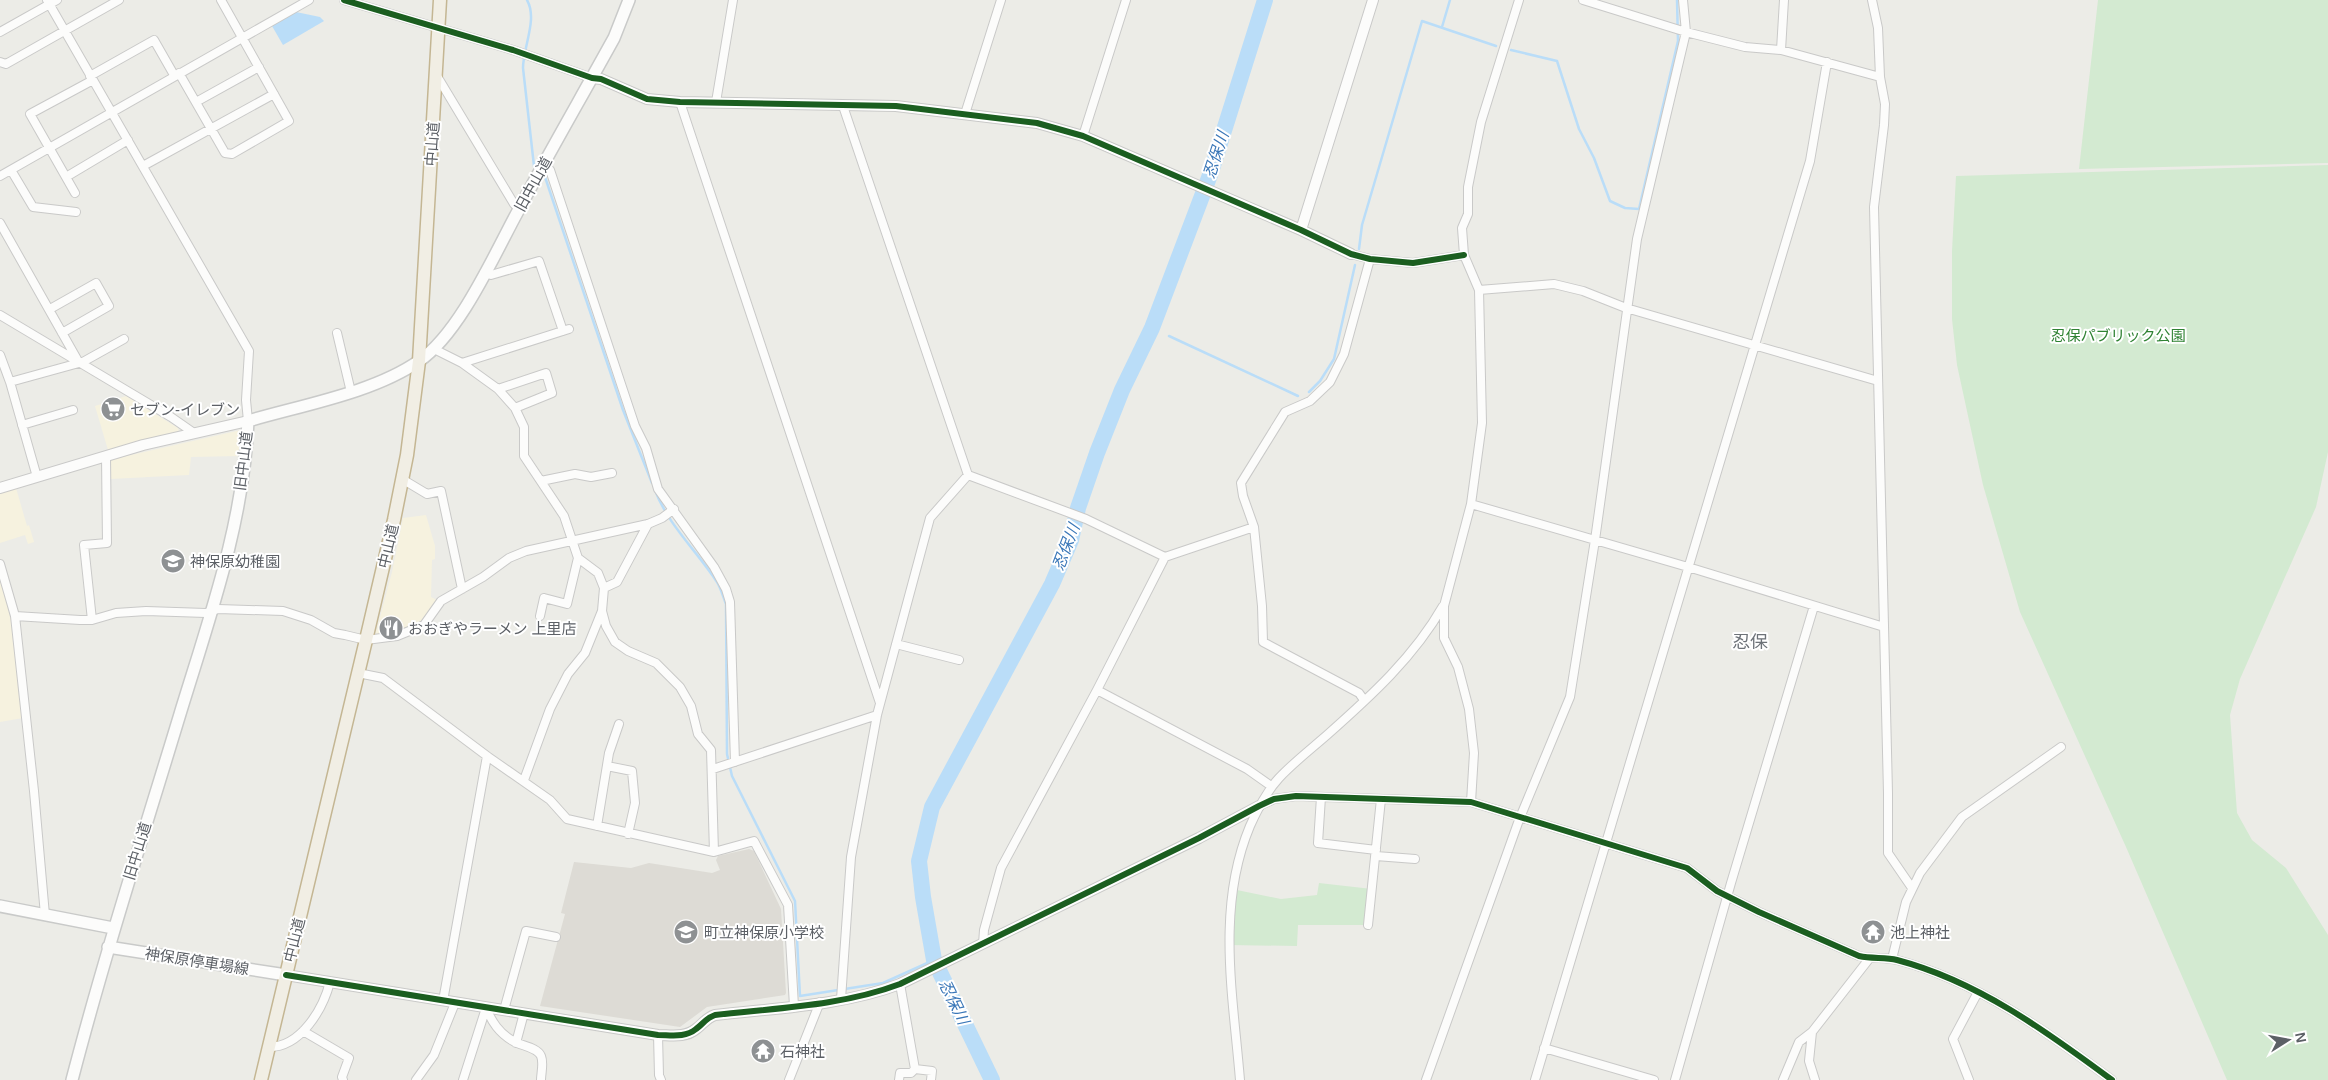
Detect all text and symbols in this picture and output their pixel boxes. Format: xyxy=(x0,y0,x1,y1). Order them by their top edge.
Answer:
street label: 中山道 xyxy=(422,121,442,167)
water label: 忍保川 xyxy=(1200,128,1232,180)
street label: 旧中山道 xyxy=(511,154,555,214)
park label: 忍保パブリック公園 xyxy=(2050,327,2186,344)
supermarket icon: セブン-イレブン xyxy=(100,396,126,422)
place label: セブン-イレブン xyxy=(130,401,240,418)
street label: 旧中山道 xyxy=(231,430,255,492)
water label: 忍保川 xyxy=(1049,520,1083,572)
street label: 中山道 xyxy=(375,522,401,570)
school or university icon: 神保原幼稚園 xyxy=(160,548,186,574)
place label: 神保原幼稚園 xyxy=(190,553,280,570)
restaurant icon: おおぎやラーメン 上里店 xyxy=(378,615,404,641)
place label: おおぎやラーメン 上里店 xyxy=(408,620,577,637)
district label: 忍保 xyxy=(1732,632,1768,652)
street label: 旧中山道 xyxy=(120,820,154,882)
street label: 中山道 xyxy=(280,916,308,964)
school or university icon: 町立神保原小学校 xyxy=(673,919,699,945)
temple icon: 池上神社 xyxy=(1860,919,1886,945)
place label: 町立神保原小学校 xyxy=(704,924,824,941)
place label: 池上神社 xyxy=(1890,924,1950,941)
street label: 神保原停車場線 xyxy=(144,944,250,978)
water label: 忍保川 xyxy=(936,977,973,1029)
north arrow xyxy=(2263,1015,2313,1065)
text: N xyxy=(2292,1031,2310,1044)
temple icon: 石神社 xyxy=(750,1038,776,1064)
place label: 石神社 xyxy=(780,1043,825,1060)

